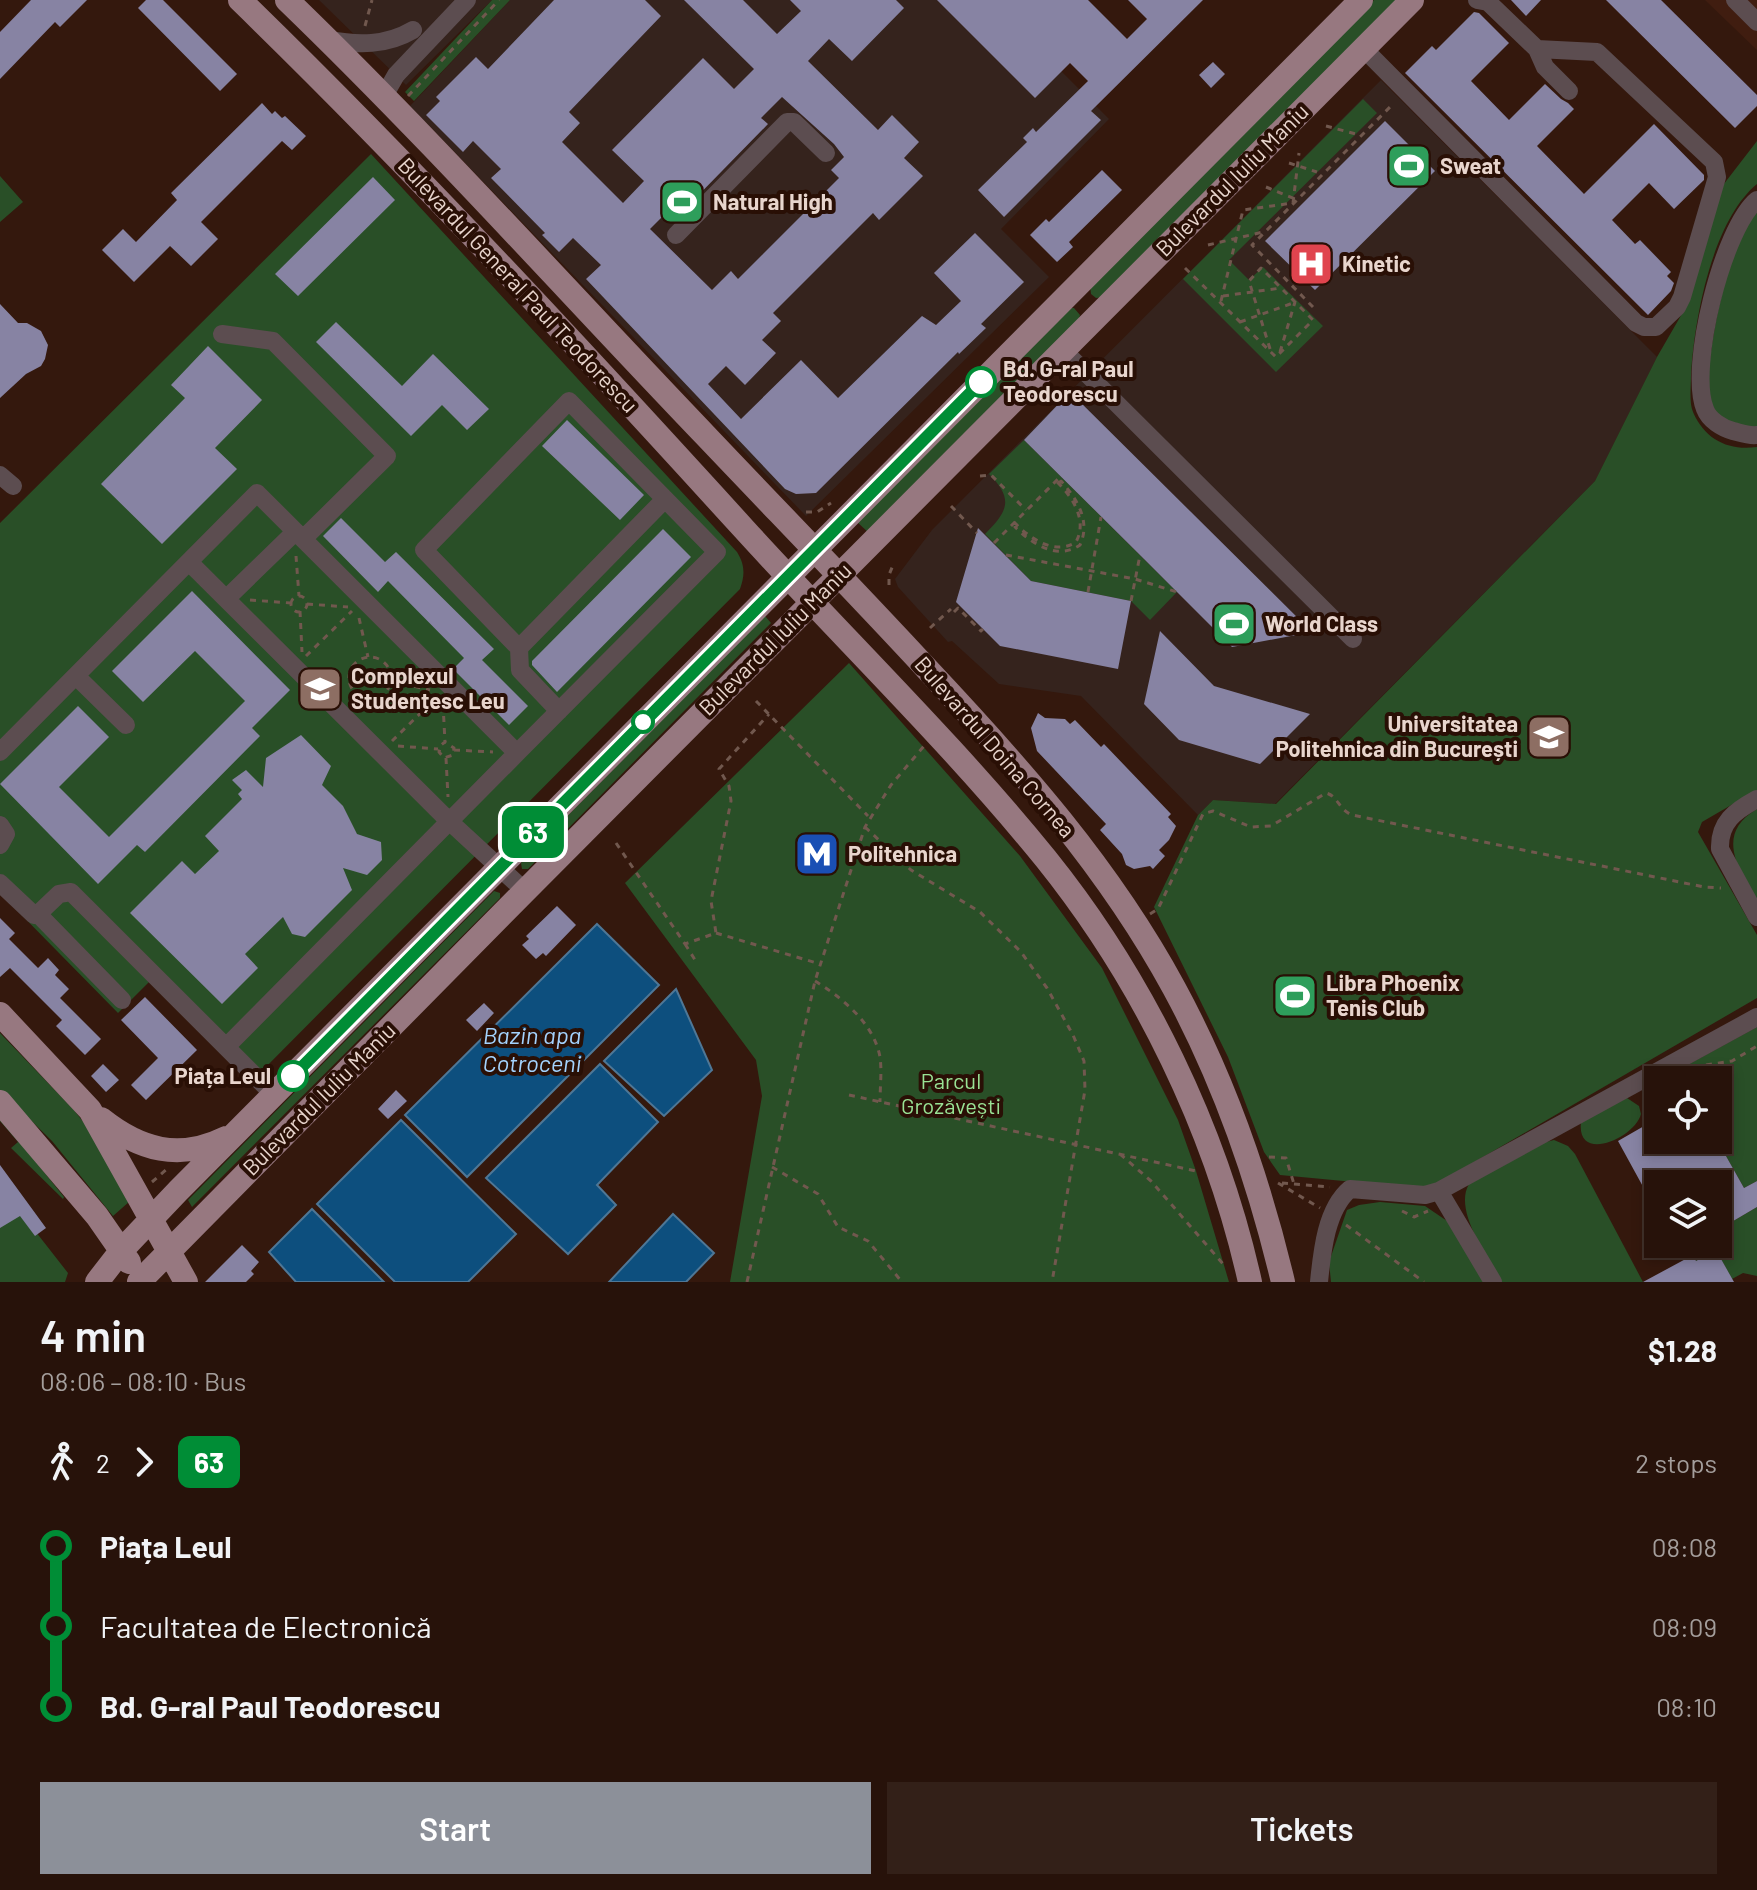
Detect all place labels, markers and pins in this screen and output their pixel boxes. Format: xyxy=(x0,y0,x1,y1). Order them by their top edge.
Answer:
sports icon: Sweat xyxy=(1385,142,1433,190)
place label: Sweat xyxy=(1440,152,1501,178)
sports icon: Natural High xyxy=(658,178,706,226)
place label: Natural High xyxy=(713,188,833,214)
hospital icon: Kinetic xyxy=(1287,240,1335,288)
place label: Kinetic xyxy=(1342,250,1411,276)
place label: Bd. G-ral Paul Teodorescu xyxy=(1003,355,1134,406)
marker: Bd. G-ral Paul Teodorescu xyxy=(966,367,996,397)
sports icon: World Class xyxy=(1210,600,1258,648)
place label: World Class xyxy=(1265,610,1378,636)
place label: Complexul Studențesc Leu xyxy=(351,662,505,713)
school or university icon: Complexul Studențesc Leu xyxy=(296,665,344,713)
place label: Universitatea Politehnica din București xyxy=(1276,710,1518,761)
unlabelled marker xyxy=(632,711,654,733)
school or university icon: Universitatea Politehnica din București xyxy=(1525,713,1573,761)
metro station icon: Politehnica xyxy=(793,830,841,878)
place label: Politehnica xyxy=(848,840,957,866)
place label: Libra Phoenix Tenis Club xyxy=(1326,969,1460,1020)
sports icon: Libra Phoenix Tenis Club xyxy=(1271,972,1319,1020)
marker: Piața Leul xyxy=(278,1061,308,1091)
place label: Piața Leul xyxy=(175,1062,271,1088)

